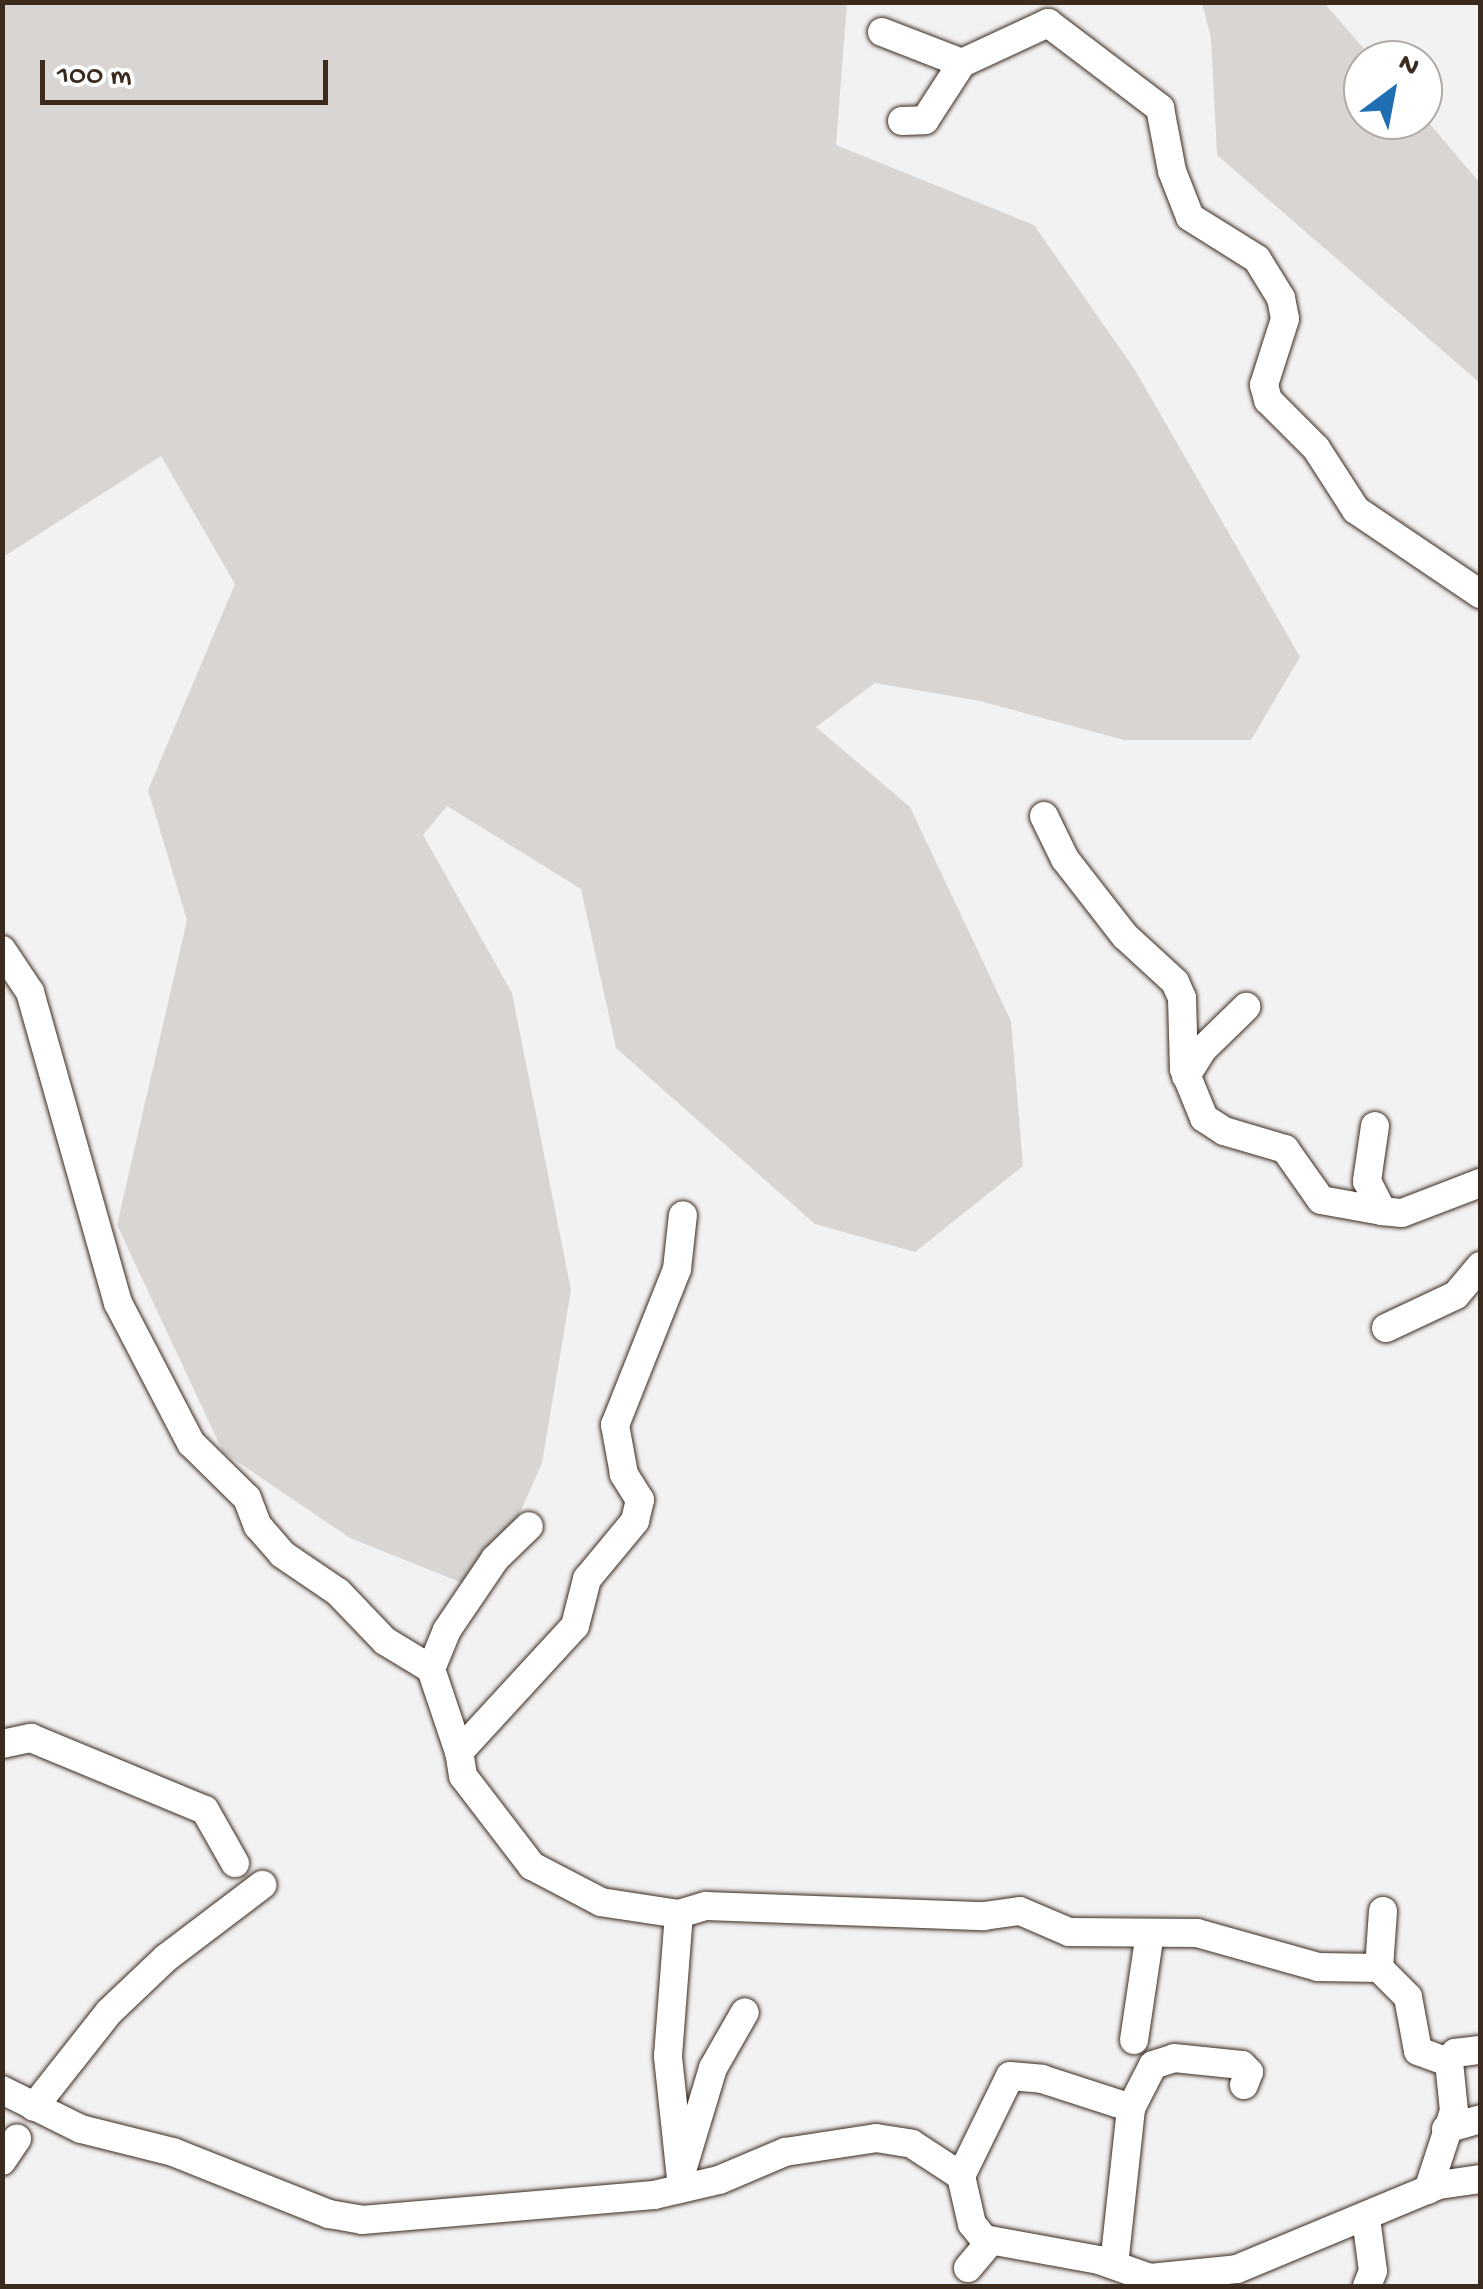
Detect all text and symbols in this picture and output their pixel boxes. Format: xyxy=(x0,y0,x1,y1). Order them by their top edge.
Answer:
scale bar xyxy=(45,40,332,102)
north arrow xyxy=(1343,40,1443,140)
text: N xyxy=(1392,47,1425,85)
text: 100 m xyxy=(57,60,132,95)

